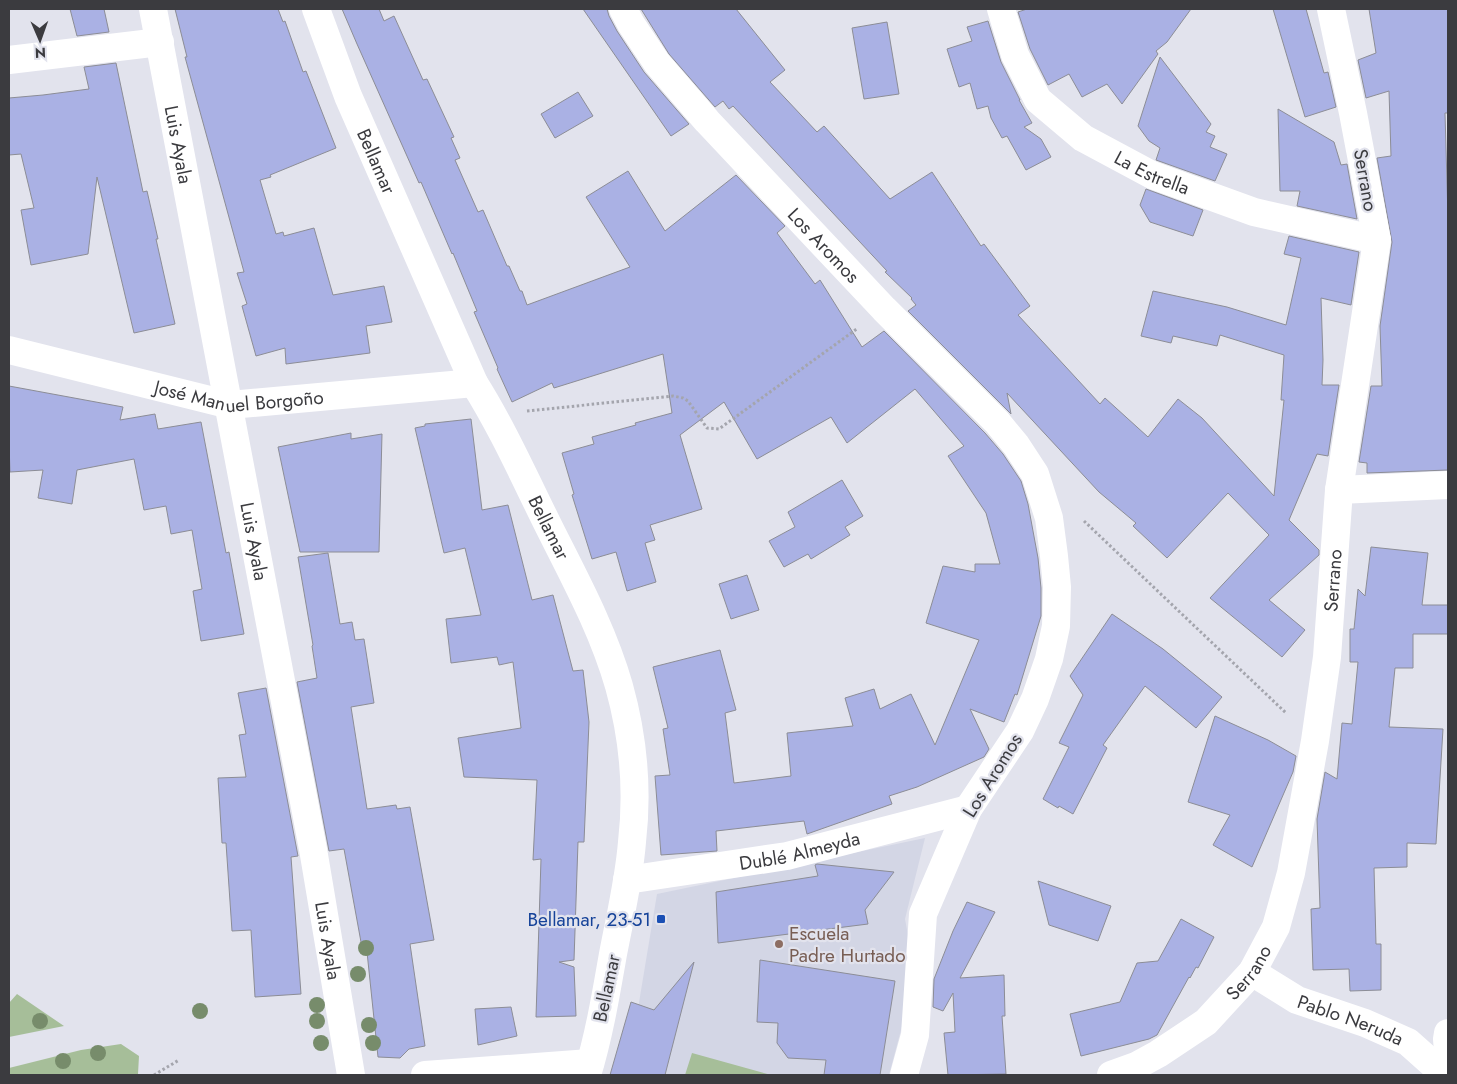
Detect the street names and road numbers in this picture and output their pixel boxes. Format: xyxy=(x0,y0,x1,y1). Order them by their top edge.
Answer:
street label: Luis Ayala xyxy=(158,103,199,186)
street label: Bellamar xyxy=(350,125,403,199)
street label: La Estrella xyxy=(1109,144,1193,202)
street label: Serrano xyxy=(1347,147,1384,213)
street label: Los Aromos xyxy=(781,202,866,289)
street label: José Manuel Borgoño xyxy=(149,373,325,419)
street label: Bellamar xyxy=(521,491,577,565)
street label: Luis Ayala xyxy=(233,500,275,583)
street label: Serrano xyxy=(1317,548,1349,613)
street label: Los Aromos xyxy=(956,728,1029,822)
street label: Dublé Almeyda xyxy=(737,825,863,877)
street label: Luis Ayala xyxy=(308,899,348,982)
street label: Serrano xyxy=(1220,940,1278,1006)
street label: Bellamar xyxy=(586,951,627,1025)
street label: Pablo Neruda xyxy=(1294,988,1408,1052)

